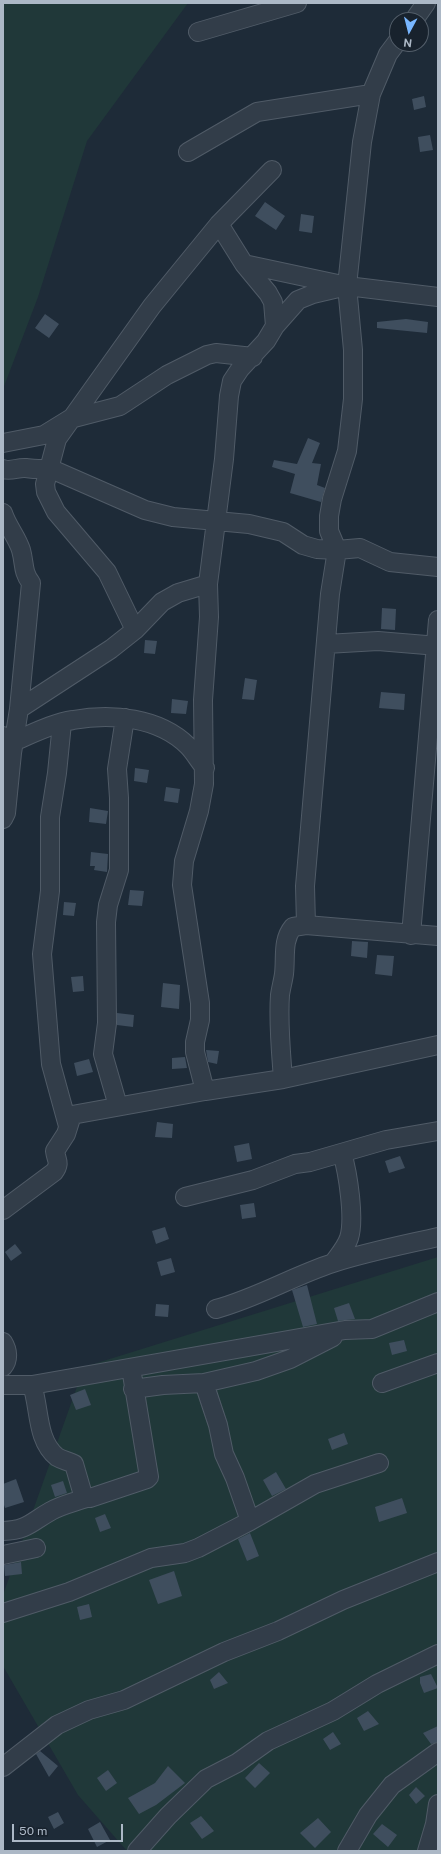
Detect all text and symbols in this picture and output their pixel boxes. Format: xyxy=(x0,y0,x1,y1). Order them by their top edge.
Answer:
north arrow xyxy=(389,12,429,52)
text: N xyxy=(403,36,413,49)
scale bar xyxy=(14,1816,125,1842)
text: 50 m xyxy=(19,1824,47,1838)

